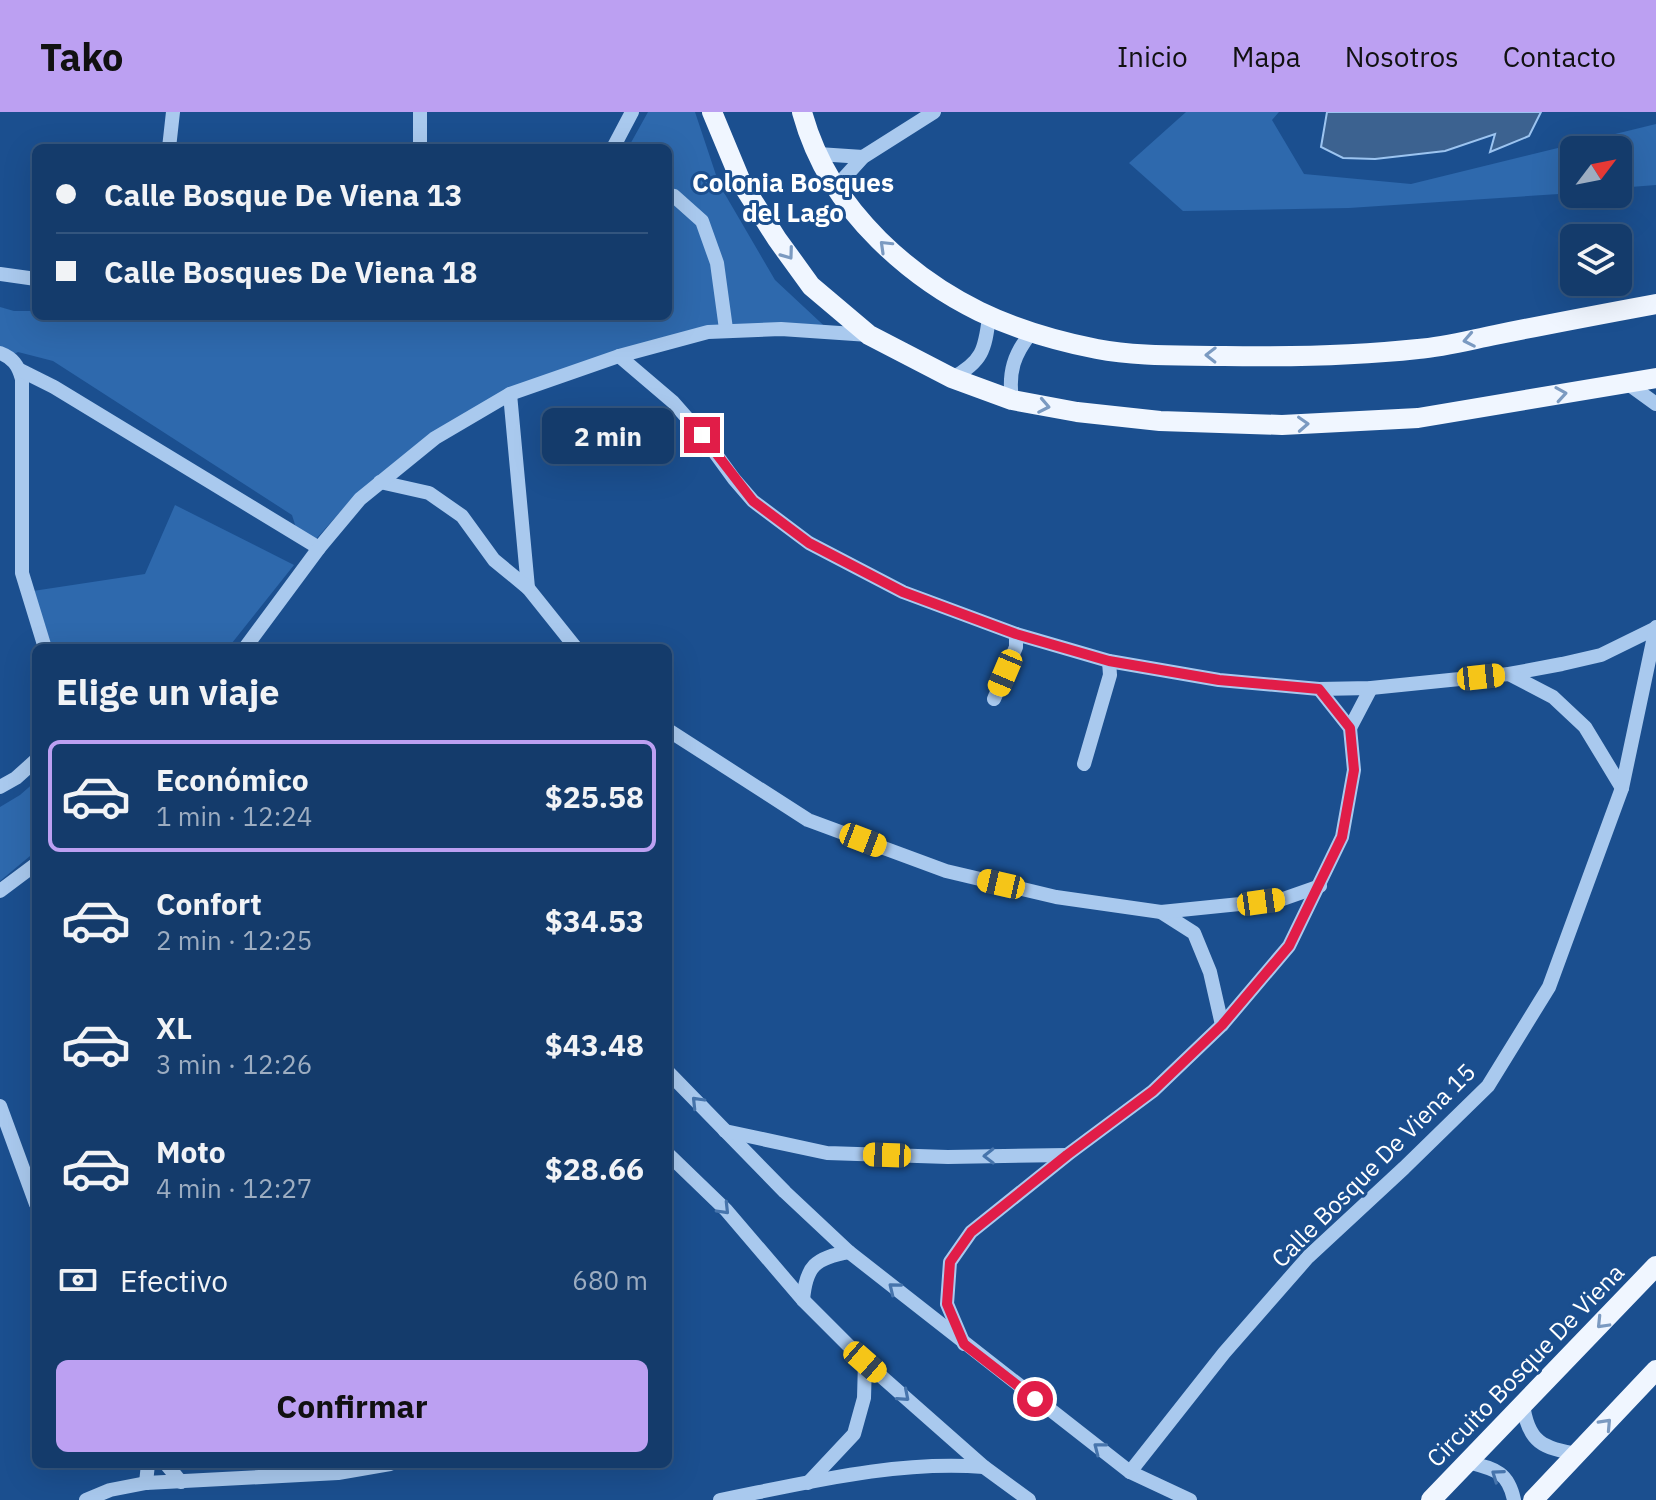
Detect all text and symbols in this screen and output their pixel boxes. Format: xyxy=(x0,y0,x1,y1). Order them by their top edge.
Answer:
text: Tako xyxy=(40,32,124,81)
text: Inicio xyxy=(1117,38,1188,75)
text: Mapa xyxy=(1232,38,1301,75)
text: Nosotros xyxy=(1345,38,1459,75)
text: Contacto xyxy=(1503,38,1616,75)
north arrow xyxy=(1560,136,1632,208)
map controls xyxy=(1560,136,1632,296)
district label: Colonia Bosques del Lago xyxy=(692,165,894,229)
text: Calle Bosque De Viena 13 xyxy=(104,175,462,214)
button: layers xyxy=(1560,224,1632,296)
one-way arrow xyxy=(880,241,894,255)
one-way arrow xyxy=(779,245,793,260)
text: Calle Bosques De Viena 18 xyxy=(104,252,478,291)
one-way arrow xyxy=(1463,330,1476,347)
one-way arrow xyxy=(1204,347,1217,364)
one-way arrow xyxy=(1554,386,1568,403)
one-way arrow xyxy=(1038,396,1051,413)
callout: 2 min xyxy=(542,407,674,463)
one-way arrow xyxy=(1297,415,1310,432)
route end xyxy=(684,417,720,453)
text: 2 min xyxy=(574,419,642,453)
car xyxy=(985,646,1025,700)
car xyxy=(1456,663,1506,691)
text: Elige un viaje xyxy=(56,668,280,715)
icon: car xyxy=(60,760,132,832)
text: Económico xyxy=(156,760,309,799)
text: $25.58 xyxy=(545,777,644,816)
text: 1 min · 12:24 xyxy=(156,799,312,833)
car xyxy=(836,820,890,860)
car xyxy=(975,867,1027,901)
icon: car xyxy=(60,884,132,956)
text: Confort xyxy=(156,884,262,923)
car xyxy=(1236,887,1286,917)
text: $34.53 xyxy=(545,901,644,940)
text: 2 min · 12:25 xyxy=(156,923,312,957)
icon: car xyxy=(60,1008,132,1080)
text: XL xyxy=(156,1008,192,1047)
text: $43.48 xyxy=(545,1025,644,1064)
text: 3 min · 12:26 xyxy=(156,1047,312,1081)
street label: Calle Bosque De Viena 15 xyxy=(1264,1056,1482,1274)
one-way arrow xyxy=(691,1097,706,1111)
icon: car xyxy=(60,1132,132,1204)
text: Moto xyxy=(156,1132,226,1171)
car xyxy=(863,1142,911,1168)
one-way arrow xyxy=(982,1148,995,1165)
text: $28.66 xyxy=(545,1149,644,1188)
text: 4 min · 12:27 xyxy=(156,1171,312,1205)
one-way arrow xyxy=(715,1200,729,1214)
street label: Circuito Bosque De Viena xyxy=(1419,1256,1631,1474)
icon: cash xyxy=(56,1258,100,1302)
text: Efectivo xyxy=(120,1261,228,1300)
text: 680 m xyxy=(572,1263,648,1297)
one-way arrow xyxy=(889,1283,903,1298)
one-way arrow xyxy=(1597,1313,1611,1328)
car xyxy=(839,1337,891,1387)
button: Confirmar xyxy=(56,1360,648,1452)
route start xyxy=(1017,1381,1053,1417)
one-way arrow xyxy=(894,1386,909,1401)
one-way arrow xyxy=(1597,1418,1611,1433)
one-way arrow xyxy=(1093,1443,1108,1457)
one-way arrow xyxy=(1491,1470,1506,1485)

